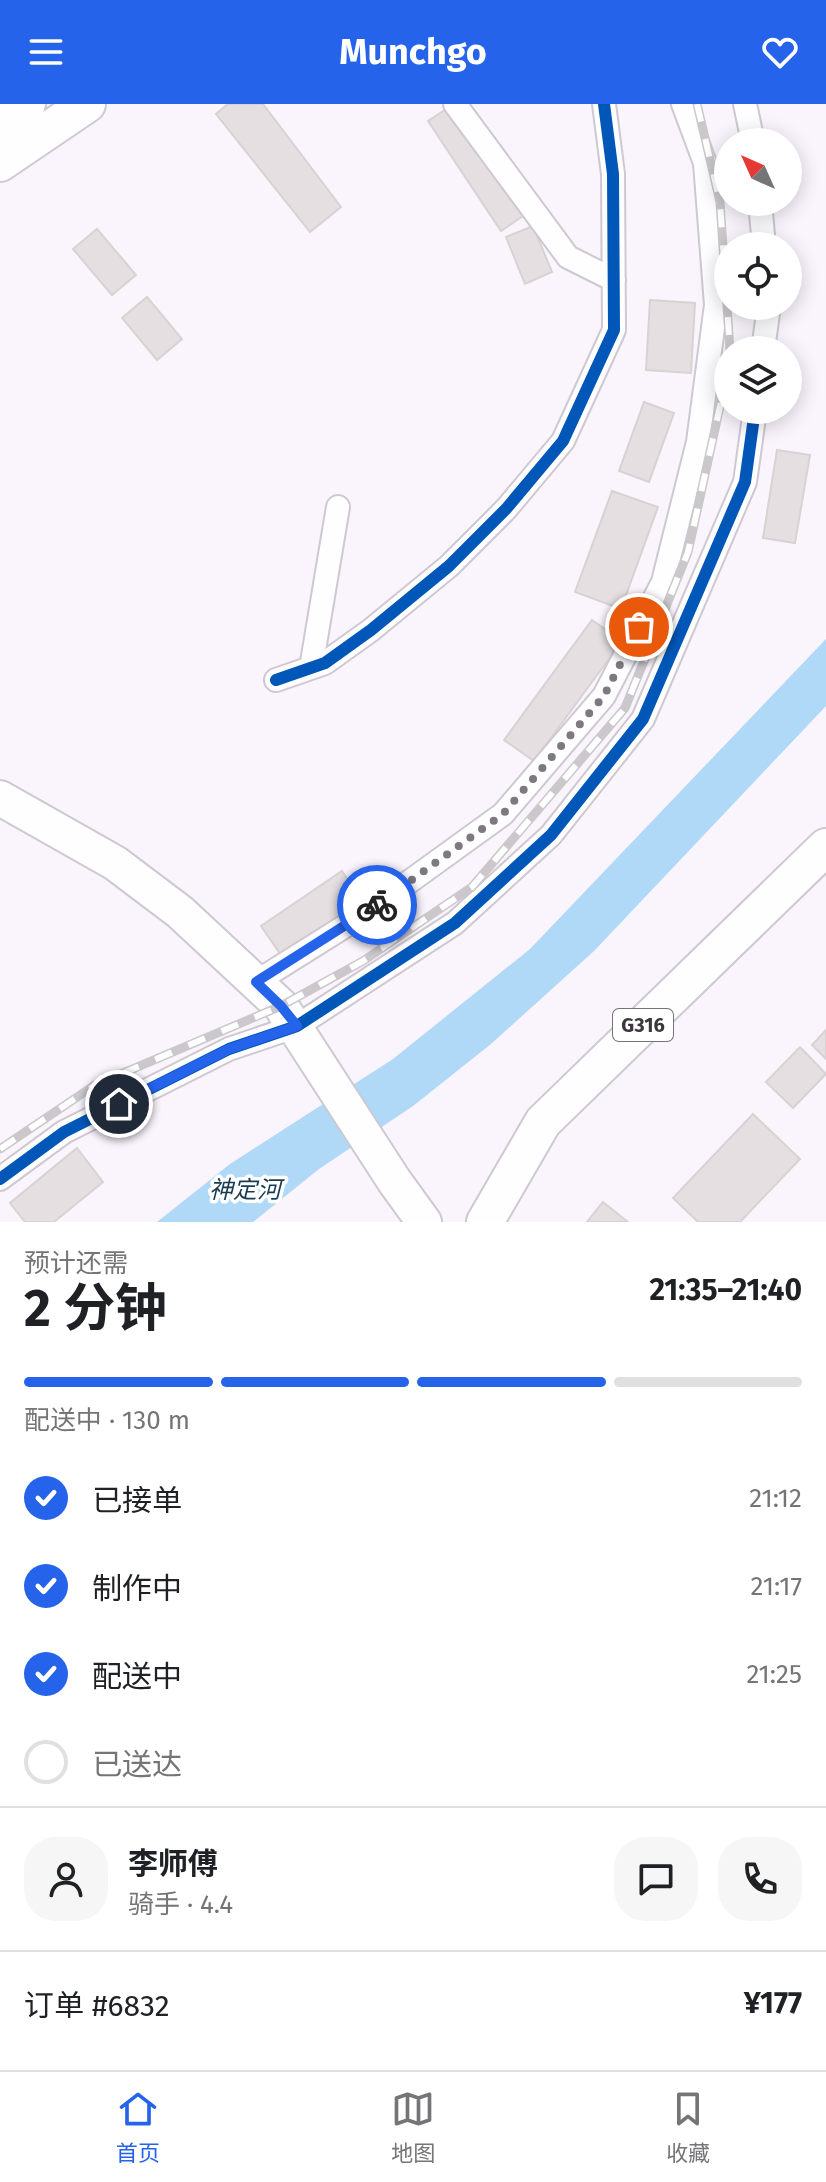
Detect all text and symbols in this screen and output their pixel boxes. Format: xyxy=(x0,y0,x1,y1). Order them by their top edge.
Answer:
icon: menu xyxy=(24,30,68,74)
text: Munchgo xyxy=(339,30,487,74)
icon: heart xyxy=(758,30,802,74)
north arrow xyxy=(714,128,802,216)
map controls xyxy=(714,128,802,424)
button: locate xyxy=(714,232,802,320)
button: layers xyxy=(714,336,802,424)
pin xyxy=(605,593,673,661)
icon: bag xyxy=(617,605,661,649)
courier xyxy=(337,865,417,945)
icon: bike xyxy=(355,883,399,927)
road number: G316 xyxy=(613,1009,673,1041)
pin xyxy=(85,1070,153,1138)
icon: home xyxy=(97,1082,141,1126)
water label: 神定河 xyxy=(209,1176,285,1204)
text: 预计还需 xyxy=(24,1248,128,1279)
text: 21:35–21:40 xyxy=(649,1272,802,1308)
text: 2 分钟 xyxy=(24,1277,167,1340)
text: 配送中 · 130 m xyxy=(24,1405,190,1436)
icon: check xyxy=(24,1476,68,1520)
text: 已接单 xyxy=(92,1483,182,1519)
text: 21:12 xyxy=(749,1483,802,1514)
icon: check xyxy=(24,1564,68,1608)
text: 制作中 xyxy=(92,1571,182,1607)
text: 21:17 xyxy=(751,1571,802,1602)
icon: check xyxy=(24,1652,68,1696)
text: 配送中 xyxy=(92,1659,182,1695)
text: 21:25 xyxy=(746,1659,802,1690)
text: 已送达 xyxy=(92,1747,182,1783)
button: person xyxy=(24,1837,108,1921)
button: chat xyxy=(614,1837,698,1921)
button: phone xyxy=(718,1837,802,1921)
text: 李师傅 xyxy=(128,1846,218,1882)
text: 骑手 · 4.4 xyxy=(128,1889,233,1920)
text: ¥177 xyxy=(744,1985,802,2021)
text: 订单 #6832 xyxy=(24,1988,170,2024)
tab: 首页 xyxy=(116,2087,160,2167)
tab: 地图 xyxy=(391,2087,435,2167)
tab: 收藏 xyxy=(666,2087,710,2167)

